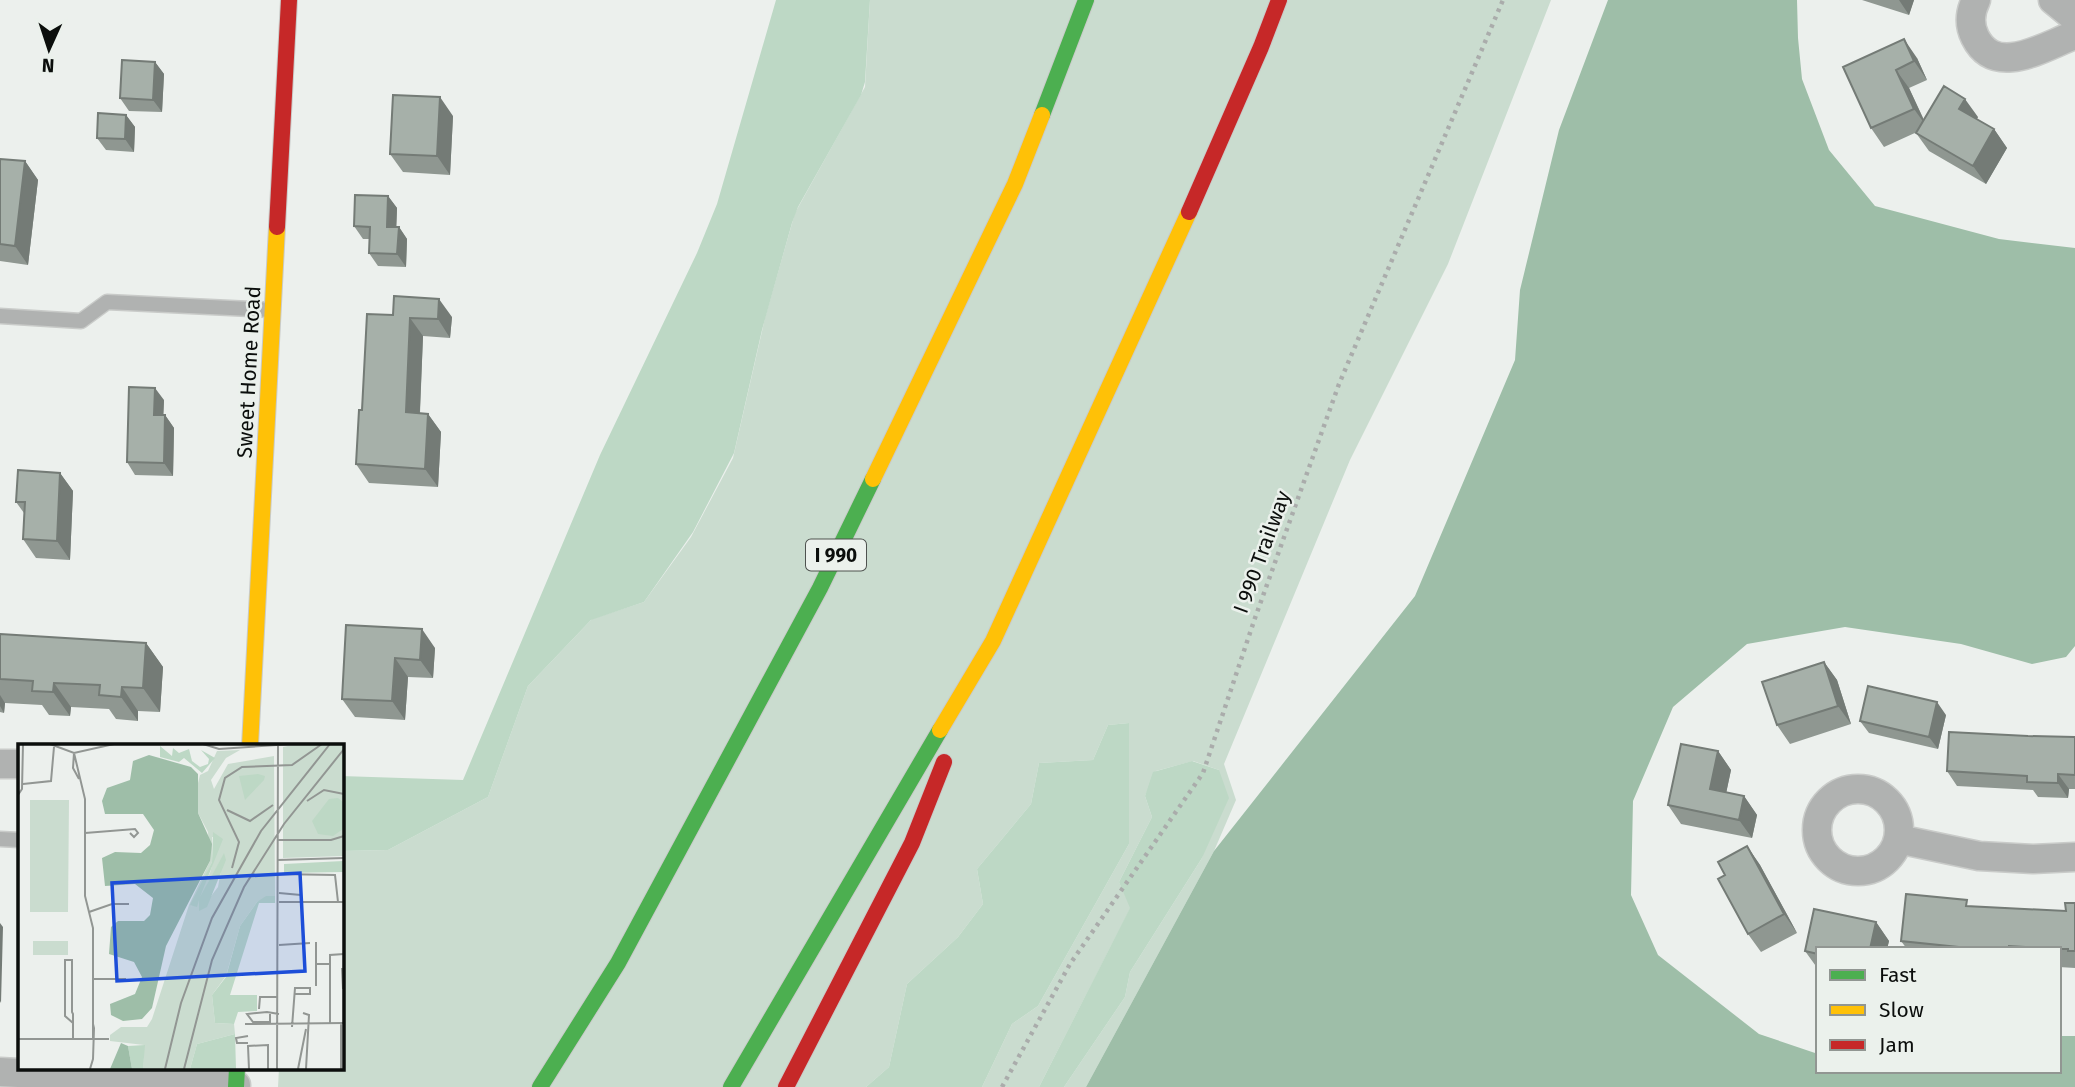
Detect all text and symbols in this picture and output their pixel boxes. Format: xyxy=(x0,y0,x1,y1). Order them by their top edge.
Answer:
north arrow xyxy=(14,14,84,84)
text: N xyxy=(41,54,55,77)
street label: Sweet Home Road xyxy=(232,285,266,459)
street label: I 990 Trailway xyxy=(1228,487,1296,617)
road number: I 990 xyxy=(806,540,866,570)
inset map xyxy=(18,744,343,1070)
legend xyxy=(1816,947,2061,1073)
text: Fast xyxy=(1879,962,1917,988)
text: Slow xyxy=(1879,997,1924,1023)
text: Jam xyxy=(1879,1032,1915,1058)

